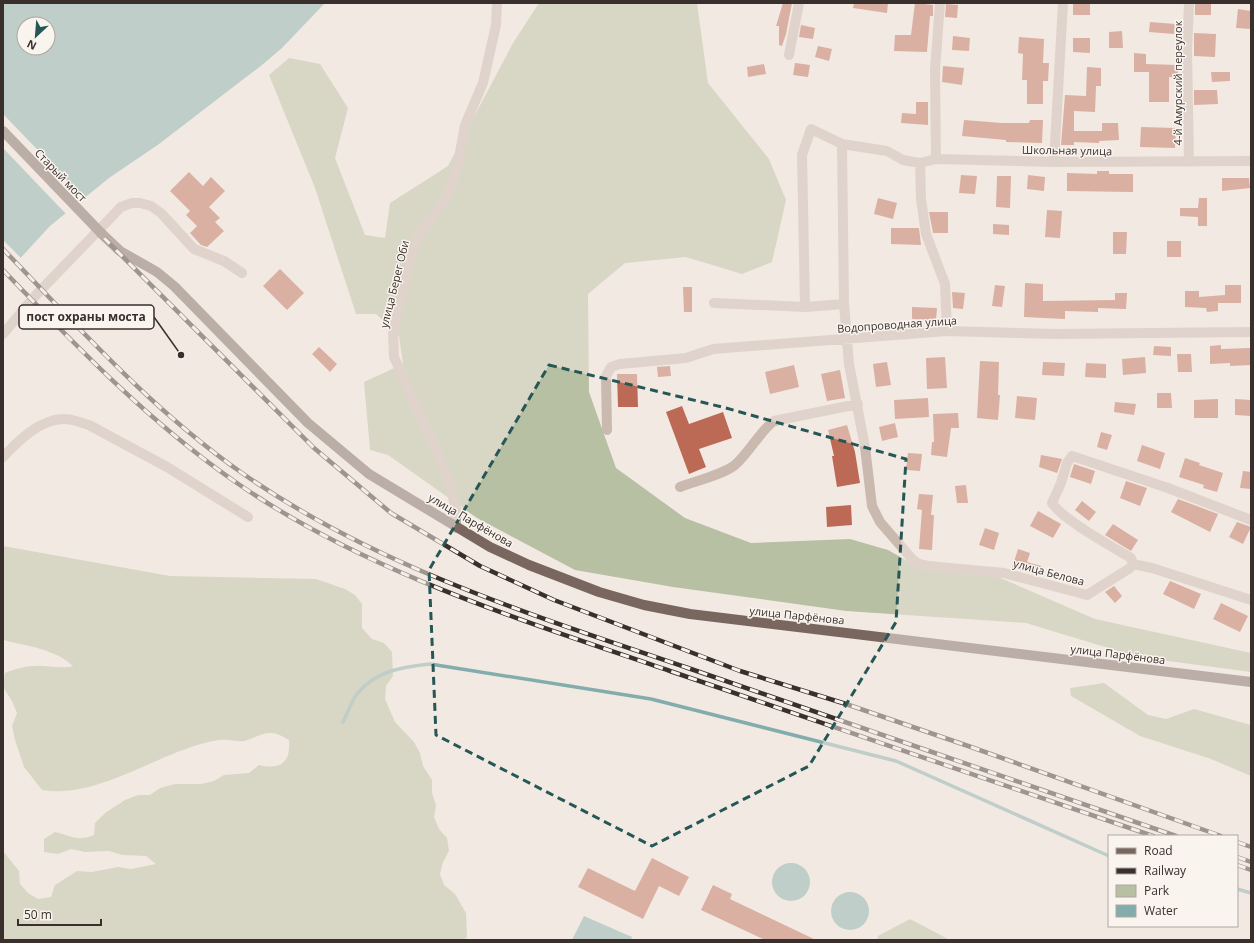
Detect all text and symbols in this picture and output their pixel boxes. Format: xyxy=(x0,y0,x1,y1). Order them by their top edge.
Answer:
north arrow xyxy=(16,16,56,56)
street label: 4-й Амурский переулок xyxy=(1170,20,1185,145)
text: N xyxy=(24,37,39,54)
street label: Школьная улица xyxy=(1022,142,1112,158)
street label: Старый мост xyxy=(32,145,90,205)
street label: улица Берег Оби xyxy=(376,238,412,330)
callout: пост охраны моста xyxy=(19,305,154,329)
text: пост охраны моста xyxy=(26,308,146,325)
street label: Водопроводная улица xyxy=(837,312,957,336)
street label: улица Парфёнова xyxy=(426,490,516,550)
street label: улица Белова xyxy=(1012,555,1086,589)
street label: улица Парфёнова xyxy=(749,603,845,627)
street label: улица Парфёнова xyxy=(1070,641,1166,667)
legend xyxy=(1108,835,1238,927)
text: Road xyxy=(1144,842,1173,859)
text: Railway xyxy=(1144,862,1187,879)
text: Park xyxy=(1144,882,1170,899)
scale bar xyxy=(18,901,101,927)
text: Water xyxy=(1144,902,1178,919)
text: 50 m xyxy=(24,906,52,923)

